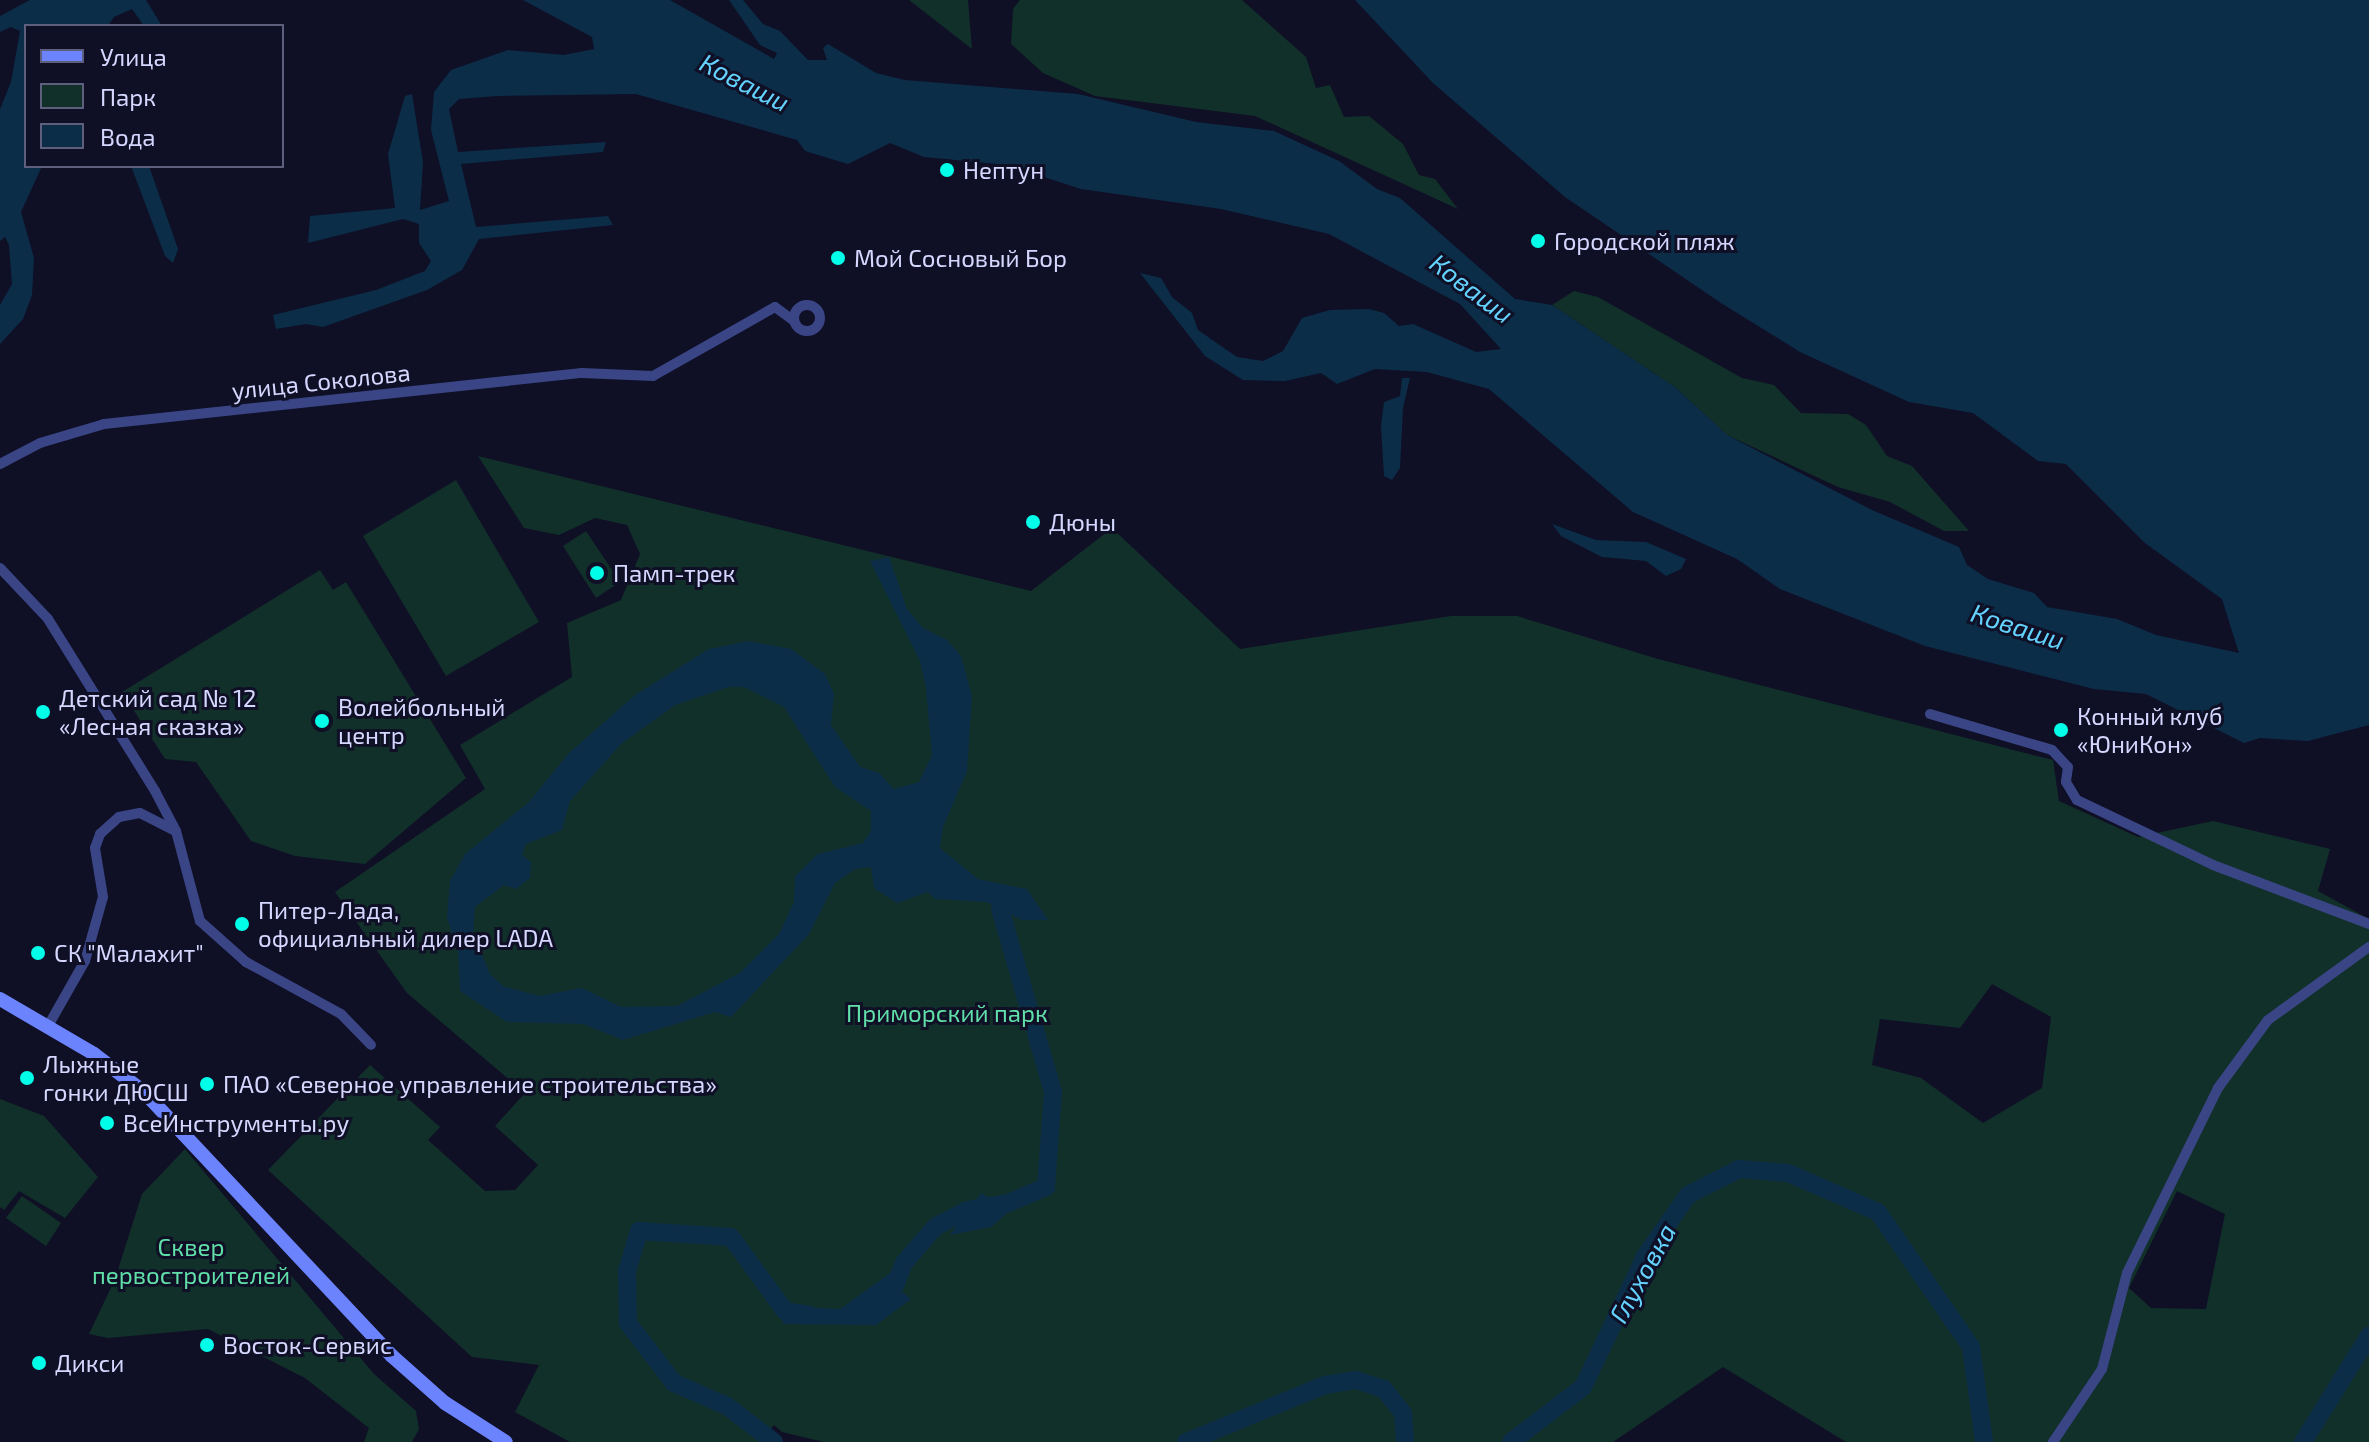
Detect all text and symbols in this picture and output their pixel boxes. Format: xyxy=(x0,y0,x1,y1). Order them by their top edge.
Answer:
legend xyxy=(24,24,284,168)
text: Улица xyxy=(100,42,167,71)
water label: Коваши xyxy=(695,46,795,118)
text: Парк xyxy=(100,82,156,111)
text: Вода xyxy=(100,122,156,151)
place label: Нептун xyxy=(963,156,1044,184)
marker: Нептун xyxy=(938,161,956,179)
place label: Городской пляж xyxy=(1554,227,1735,255)
marker: Городской пляж xyxy=(1529,232,1547,250)
place label: Мой Сосновый Бор xyxy=(854,244,1067,272)
water label: Коваши xyxy=(1424,247,1520,329)
marker: Мой Сосновый Бор xyxy=(829,249,847,267)
street label: улица Соколова xyxy=(230,357,412,405)
place label: Дюны xyxy=(1049,508,1116,536)
marker: Дюны xyxy=(1024,513,1042,531)
place label: Памп-трек xyxy=(613,559,735,587)
marker: Памп-трек xyxy=(588,564,606,582)
water label: Коваши xyxy=(1967,596,2069,656)
place label: Детский сад № 12 «Лесная сказка» xyxy=(59,684,256,740)
place label: Волейбольный центр xyxy=(338,693,505,749)
place label: Конный клуб «ЮниКон» xyxy=(2077,702,2223,758)
marker: Детский сад № 12 «Лесная сказка» xyxy=(34,703,52,721)
marker: Волейбольный центр xyxy=(313,712,331,730)
marker: Конный клуб «ЮниКон» xyxy=(2052,721,2070,739)
place label: Питер-Лада, официальный дилер LADA xyxy=(258,896,553,952)
marker: Питер-Лада, официальный дилер LADA xyxy=(233,915,251,933)
place label: СК "Малахит" xyxy=(54,939,204,967)
marker: СК "Малахит" xyxy=(29,944,47,962)
park label: Приморский парк xyxy=(846,999,1048,1027)
place label: Лыжные гонки ДЮСШ xyxy=(43,1050,189,1106)
marker: Лыжные гонки ДЮСШ xyxy=(18,1069,36,1087)
place label: ПАО «Северное управление строительства» xyxy=(223,1070,717,1098)
marker: ПАО «Северное управление строительства» xyxy=(198,1075,216,1093)
place label: ВсеИнструменты.ру xyxy=(123,1109,349,1137)
marker: ВсеИнструменты.ру xyxy=(98,1114,116,1132)
water label: Глуховка xyxy=(1602,1218,1682,1328)
park label: Сквер первостроителей xyxy=(92,1233,290,1289)
place label: Восток-Сервис xyxy=(223,1331,392,1359)
marker: Восток-Сервис xyxy=(198,1336,216,1354)
place label: Дикси xyxy=(55,1349,124,1377)
marker: Дикси xyxy=(30,1354,48,1372)

